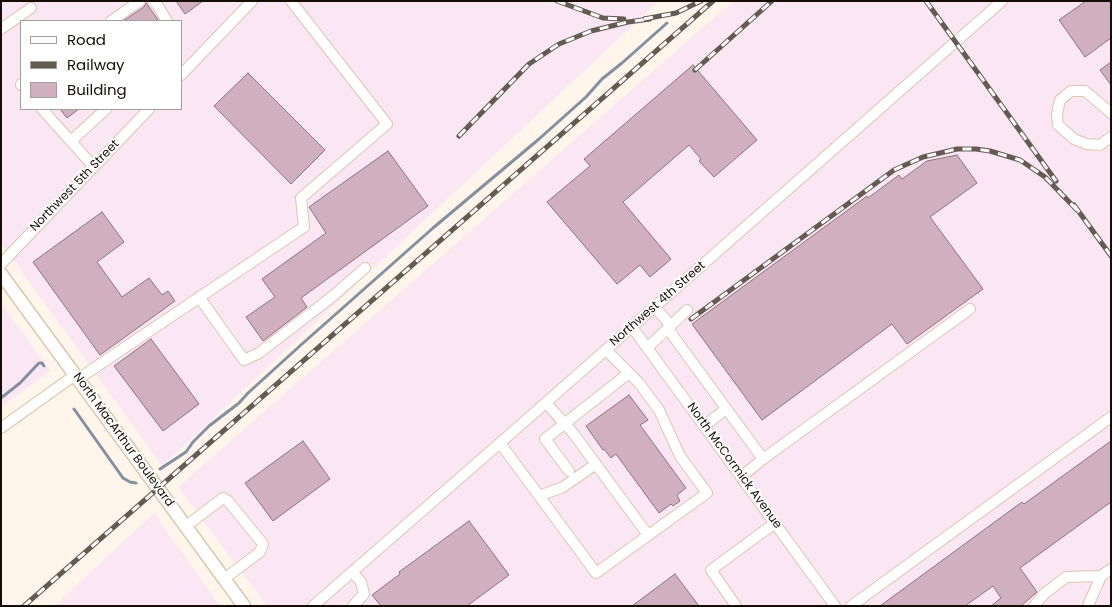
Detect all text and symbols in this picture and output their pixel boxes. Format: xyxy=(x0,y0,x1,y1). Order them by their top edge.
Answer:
legend xyxy=(20,20,182,110)
text: Road xyxy=(67,29,106,50)
text: Railway xyxy=(67,54,125,75)
text: Building xyxy=(67,79,127,100)
street label: Northwest 5th Street xyxy=(28,137,122,235)
street label: Northwest 4th Street xyxy=(607,259,709,349)
street label: North MacArthur Boulevard xyxy=(70,370,176,510)
street label: North McCormick Avenue xyxy=(684,400,784,532)

